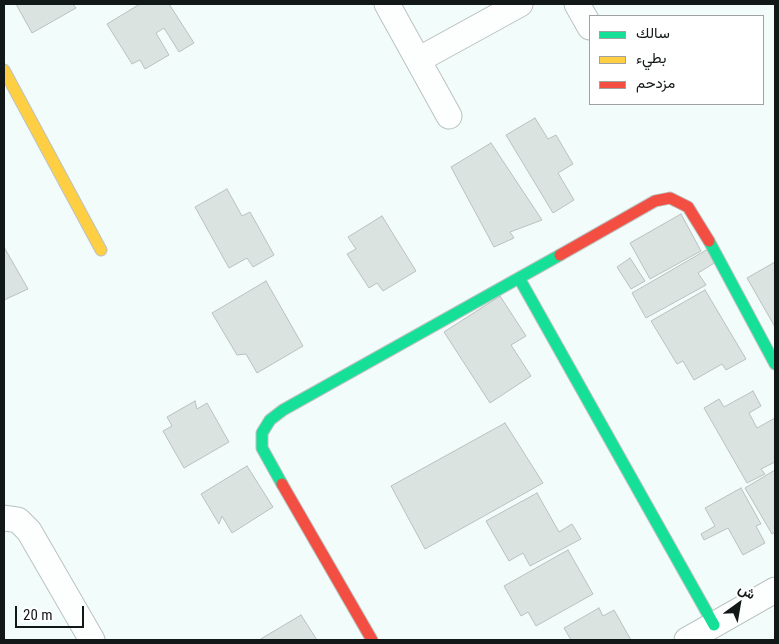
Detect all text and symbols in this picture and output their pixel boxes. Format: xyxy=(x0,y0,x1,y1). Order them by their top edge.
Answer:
legend xyxy=(589,15,764,105)
text: سالك xyxy=(636,24,670,42)
text: بطيء xyxy=(636,49,666,67)
text: مزدحم xyxy=(636,74,675,92)
north arrow xyxy=(714,579,764,629)
text: ش xyxy=(736,580,758,603)
scale bar xyxy=(18,596,86,628)
text: 20 m xyxy=(23,606,53,624)

